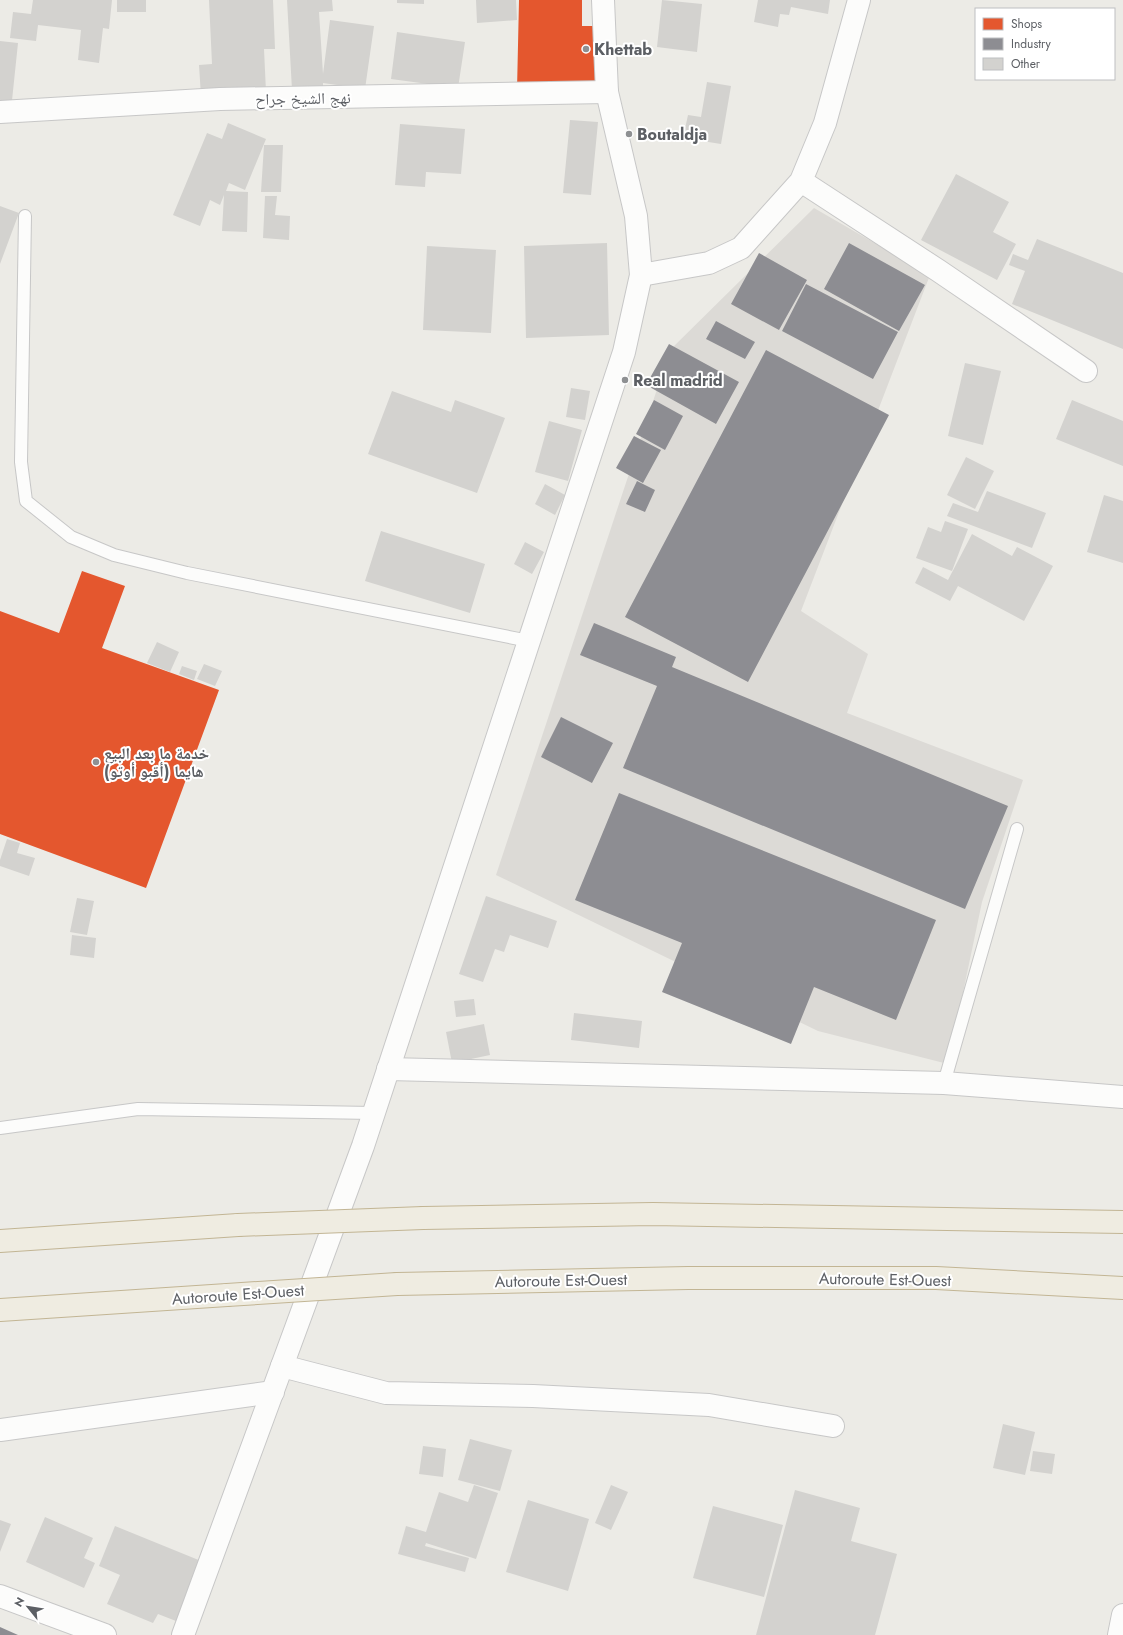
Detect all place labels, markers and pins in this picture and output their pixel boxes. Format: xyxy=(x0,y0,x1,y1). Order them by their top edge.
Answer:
place label: Khettab xyxy=(594,38,652,61)
marker: Khettab xyxy=(581,44,591,54)
place label: Boutaldja xyxy=(637,123,707,146)
marker: Boutaldja xyxy=(624,129,634,139)
place label: Real madrid xyxy=(633,369,723,392)
marker: Real madrid xyxy=(620,375,630,385)
place label: خدمة ما بعد البيع هايما (أقبو أوتو) xyxy=(104,742,209,783)
marker: خدمة ما بعد البيع هايما (أقبو أوتو) xyxy=(91,757,101,767)

